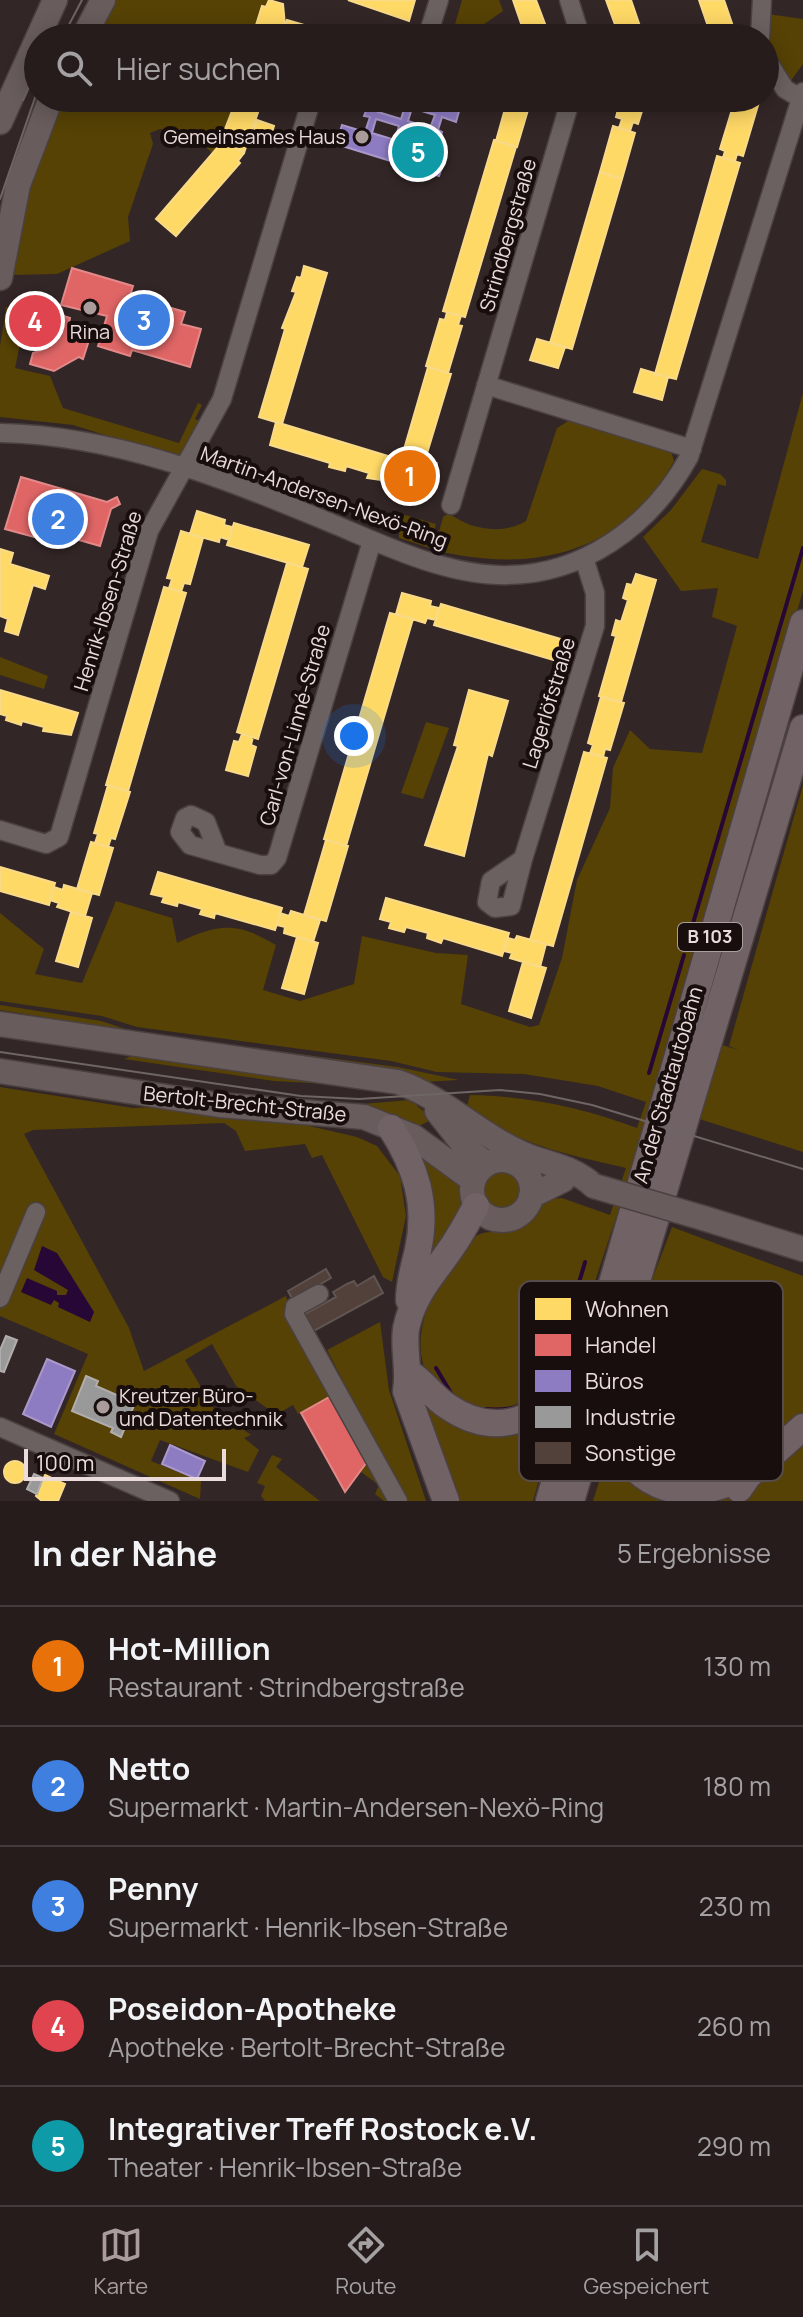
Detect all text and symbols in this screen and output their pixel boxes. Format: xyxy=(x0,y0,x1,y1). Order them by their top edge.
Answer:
search box xyxy=(24,24,779,112)
icon: search xyxy=(52,46,96,90)
text: Hier suchen xyxy=(116,48,281,89)
pin: 5 xyxy=(392,122,444,182)
place label: Gemeinsames Haus xyxy=(164,123,346,150)
marker: Gemeinsames Haus xyxy=(353,128,371,146)
street label: Strindbergstraße xyxy=(473,155,542,315)
pin: 3 xyxy=(118,290,170,350)
pin: 4 xyxy=(9,291,61,351)
marker: Rina xyxy=(81,299,99,317)
place label: Rina xyxy=(70,318,110,345)
street label: Martin-Andersen-Nexö-Ring xyxy=(197,439,451,554)
pin: 1 xyxy=(384,446,436,506)
pin: 2 xyxy=(32,489,84,549)
street label: Henrik-Ibsen-Straße xyxy=(67,507,148,694)
street label: Carl-von-Linné-Straße xyxy=(253,621,336,829)
street label: Lagerlöfstraße xyxy=(516,634,581,772)
your location xyxy=(334,716,374,756)
road number: B 103 xyxy=(678,923,742,951)
street label: An der Stadtautobahn xyxy=(626,983,709,1187)
street label: Bertolt-Brecht-Straße xyxy=(142,1079,348,1128)
legend xyxy=(519,1281,783,1481)
text: Wohnen xyxy=(585,1294,669,1324)
text: Handel xyxy=(585,1330,656,1360)
text: Büros xyxy=(585,1366,644,1396)
place label: Kreutzer Büro- und Datentechnik xyxy=(119,1382,284,1432)
marker: Kreutzer Büro- und Datentechnik xyxy=(94,1398,112,1416)
text: Industrie xyxy=(585,1402,676,1432)
text: Sonstige xyxy=(585,1438,676,1468)
scale bar xyxy=(24,1445,226,1481)
text: 100 m xyxy=(36,1448,94,1478)
text: In der Nähe xyxy=(32,1530,217,1576)
text: 5 Ergebnisse xyxy=(617,1535,771,1571)
text: Hot-Million xyxy=(108,1628,270,1669)
text: 1 xyxy=(52,1648,64,1684)
text: 130 m xyxy=(703,1648,771,1684)
text: Restaurant · Strindbergstraße xyxy=(108,1669,465,1705)
text: Netto xyxy=(108,1748,190,1789)
text: 2 xyxy=(50,1768,66,1804)
text: 180 m xyxy=(703,1768,771,1804)
text: Supermarkt · Martin-Andersen-Nexö-Ring xyxy=(108,1789,604,1825)
text: Penny xyxy=(108,1868,198,1909)
text: 3 xyxy=(50,1888,66,1924)
text: 230 m xyxy=(699,1888,771,1924)
text: Supermarkt · Henrik-Ibsen-Straße xyxy=(108,1909,508,1945)
text: Poseidon-Apotheke xyxy=(108,1988,396,2029)
text: 4 xyxy=(50,2008,66,2044)
text: 260 m xyxy=(697,2008,771,2044)
text: Apotheke · Bertolt-Brecht-Straße xyxy=(108,2029,506,2065)
text: Integrativer Treff Rostock e.V. xyxy=(108,2108,537,2149)
text: 5 xyxy=(50,2128,66,2164)
text: 290 m xyxy=(697,2128,771,2164)
text: Theater · Henrik-Ibsen-Straße xyxy=(108,2149,462,2185)
tab: Karte xyxy=(94,2223,148,2301)
tab: Route xyxy=(335,2223,396,2301)
tab: Gespeichert xyxy=(584,2223,709,2301)

